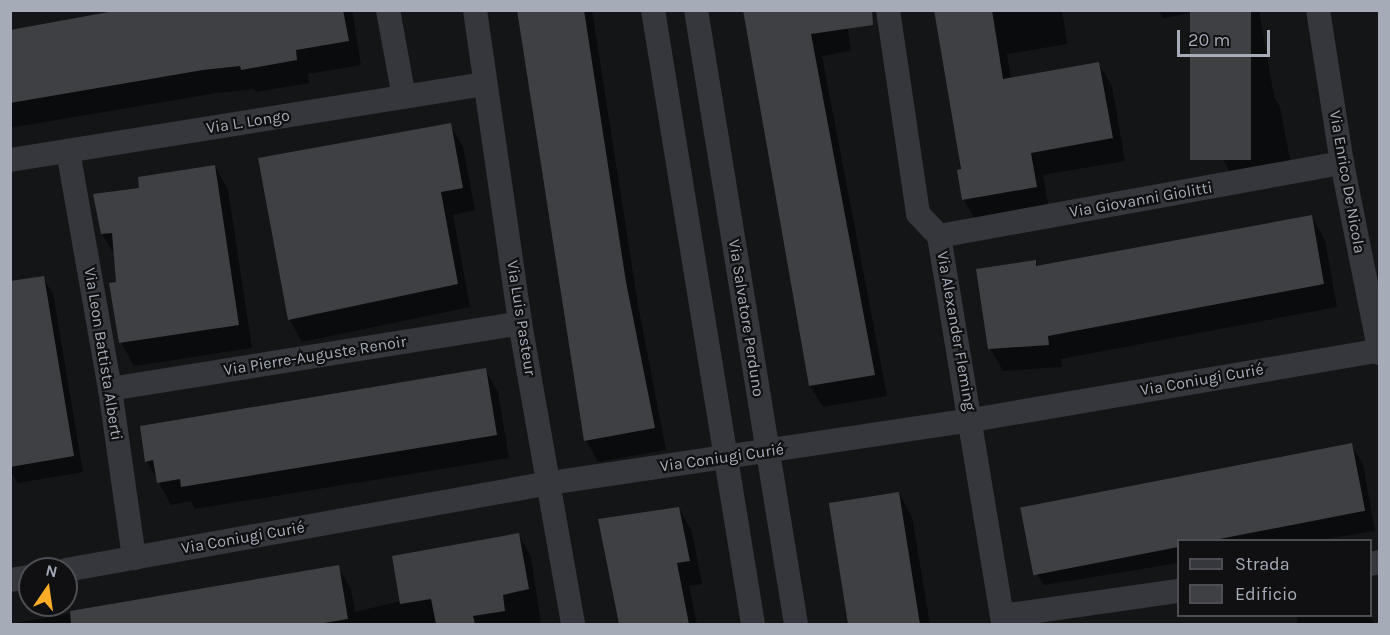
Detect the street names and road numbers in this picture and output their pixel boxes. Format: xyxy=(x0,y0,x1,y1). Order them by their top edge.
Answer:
street label: Via L. Longo xyxy=(205,106,291,138)
street label: Via Enrico De Nicola xyxy=(1325,109,1369,255)
street label: Via Giovanni Giolitti xyxy=(1068,178,1214,222)
street label: Via Salvatore Perduno xyxy=(724,238,768,398)
street label: Via Alexander Fleming xyxy=(933,250,979,412)
street label: Via Luis Pasteur xyxy=(502,259,540,377)
street label: Via Leon Battista Alberti xyxy=(80,266,126,442)
street label: Via Pierre-Auguste Renoir xyxy=(222,332,408,380)
street label: Via Coniugi Curié xyxy=(1139,360,1265,400)
street label: Via Coniugi Curié xyxy=(659,440,785,476)
street label: Via Coniugi Curié xyxy=(180,518,306,558)

